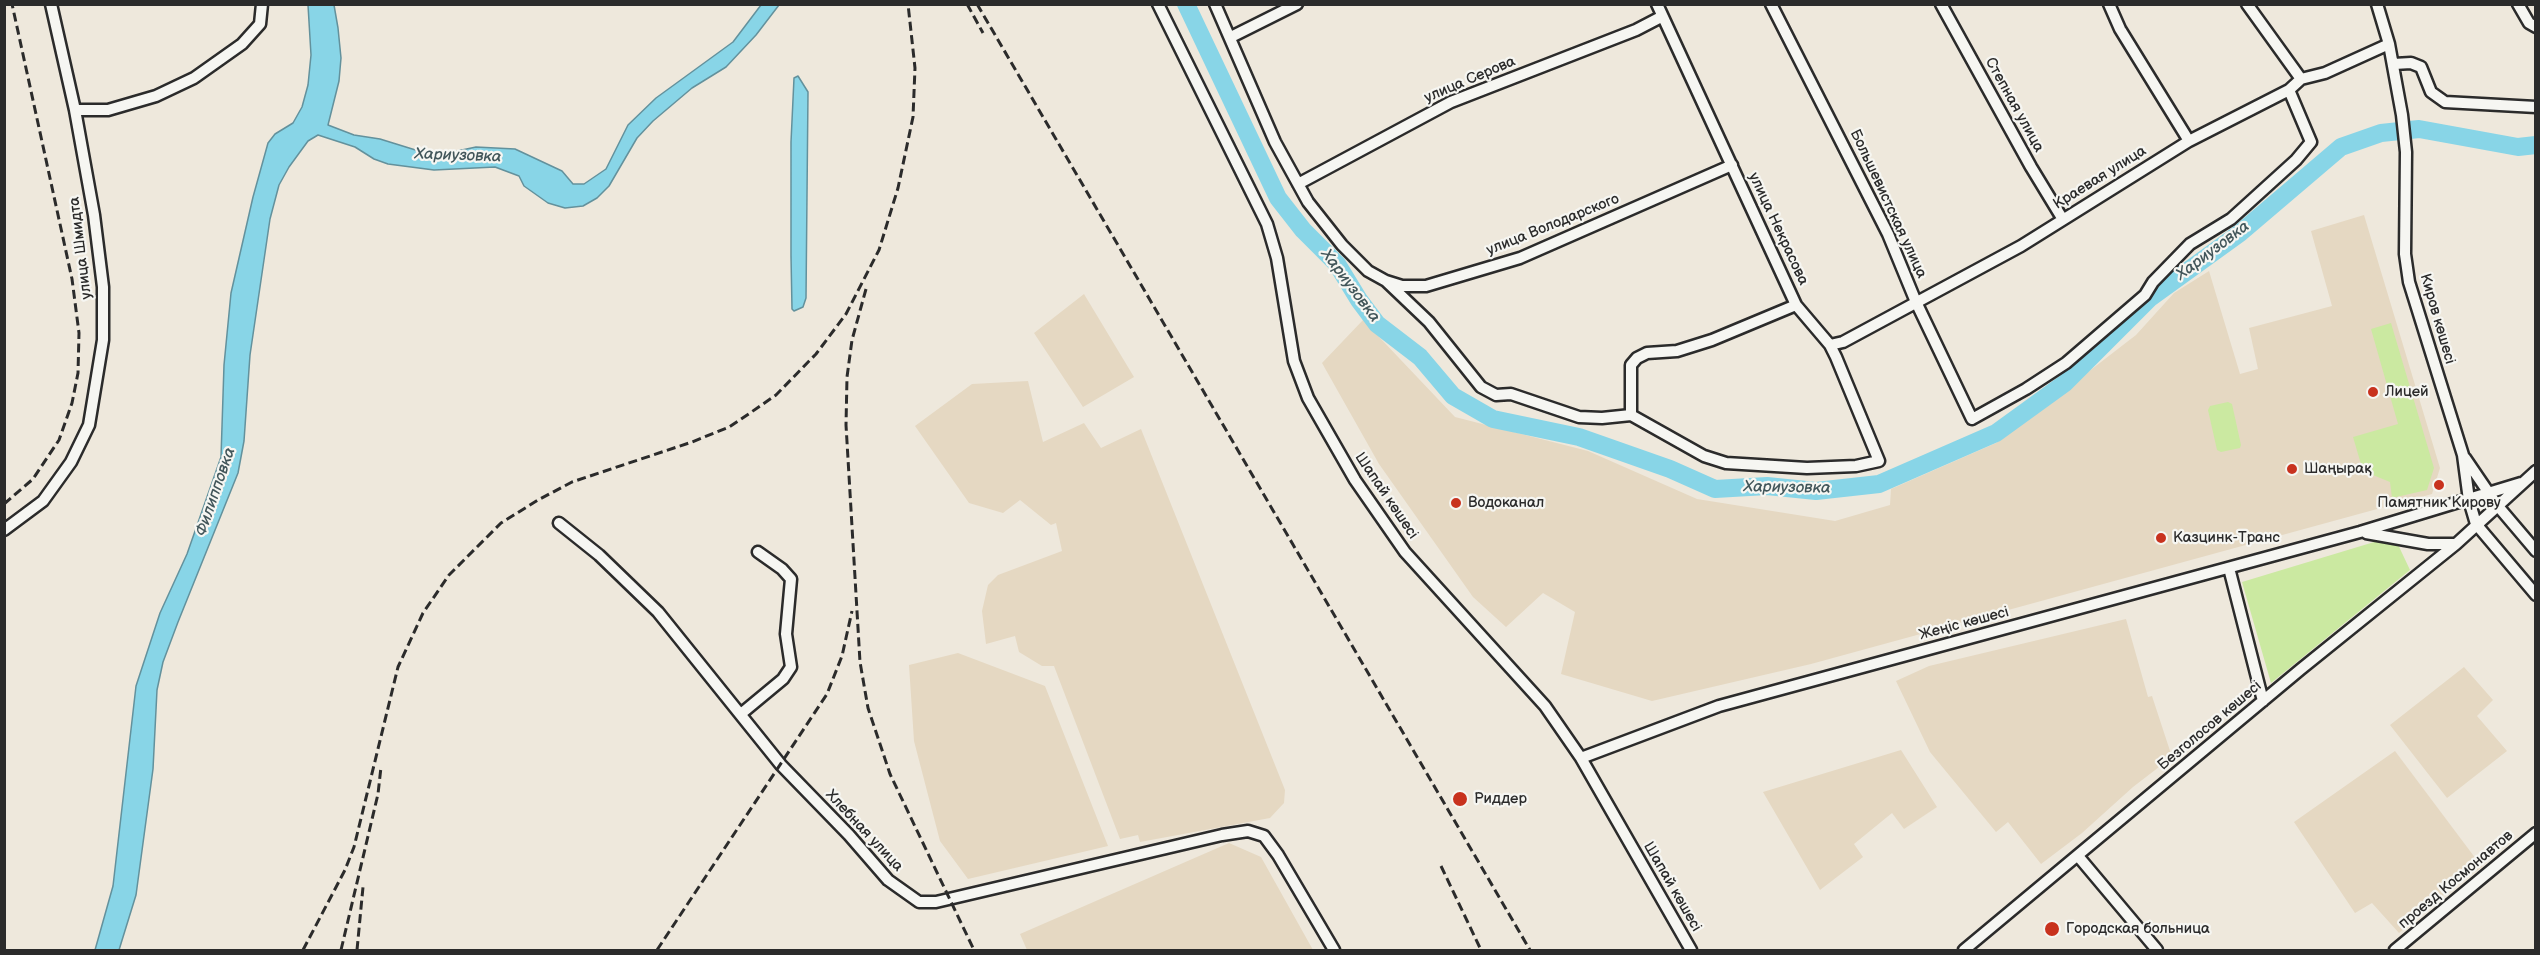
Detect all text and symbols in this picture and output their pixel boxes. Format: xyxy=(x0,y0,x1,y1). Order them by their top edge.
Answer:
street label: улица Серова xyxy=(1422,53,1518,107)
street label: Степная улица xyxy=(1981,55,2047,155)
street label: Большевистская улица xyxy=(1846,127,1930,281)
street label: Краевая улица xyxy=(2050,142,2150,214)
water label: Хариузовка xyxy=(414,145,502,167)
street label: улица Некрасова xyxy=(1744,170,1812,288)
street label: улица Володарского xyxy=(1484,190,1622,260)
street label: улица Шмидта xyxy=(66,196,96,300)
water label: Хариузовка xyxy=(2173,217,2253,285)
water label: Хариузовка xyxy=(1316,246,1384,326)
street label: Киров көшесі xyxy=(2415,272,2459,366)
place label: Лицей xyxy=(2385,383,2429,401)
marker: Лицей xyxy=(2366,385,2380,399)
water label: Филипповка xyxy=(192,445,240,539)
street label: Шапай көшесі xyxy=(1350,449,1422,543)
place label: Шаңырақ xyxy=(2304,460,2372,478)
marker: Шаңырақ xyxy=(2285,462,2299,476)
water label: Хариузовка xyxy=(1743,478,1831,498)
marker: Памятник Кирову xyxy=(2432,478,2446,492)
place label: Водоканал xyxy=(1468,494,1544,512)
place label: Памятник Кирову xyxy=(2377,494,2501,512)
marker: Водоканал xyxy=(1449,496,1463,510)
place label: Казцинк-Транс xyxy=(2173,529,2280,547)
marker: Казцинк-Транс xyxy=(2154,531,2168,545)
street label: Жеңіс көшесі xyxy=(1917,603,2011,645)
street label: Безголосов көшесі xyxy=(2155,677,2265,775)
street label: Хлебная улица xyxy=(821,786,907,876)
marker: Риддер xyxy=(1451,790,1469,808)
place label: Риддер xyxy=(1474,790,1527,808)
street label: проезд Космонавтов xyxy=(2395,827,2517,933)
street label: Шапай көшесі xyxy=(1639,839,1705,935)
marker: Городская больница xyxy=(2043,920,2061,938)
place label: Городская больница xyxy=(2066,920,2210,938)

